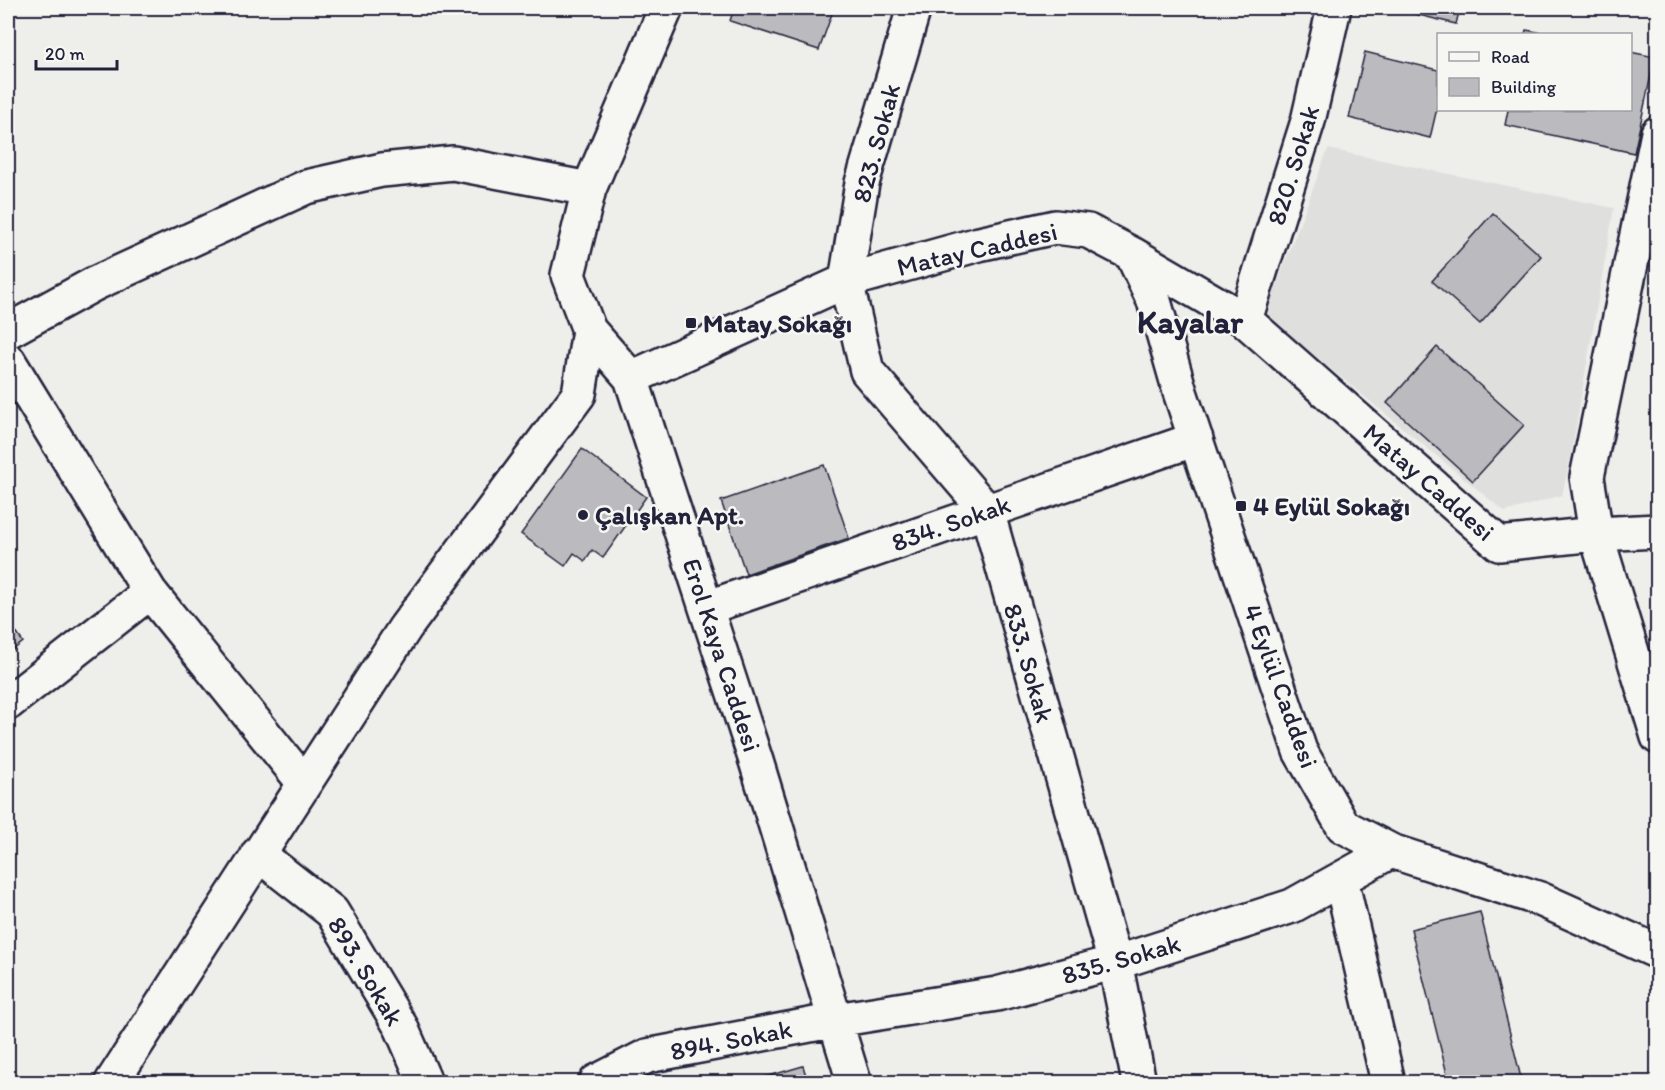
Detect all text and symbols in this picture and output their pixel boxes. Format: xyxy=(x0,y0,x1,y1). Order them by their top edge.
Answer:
scale bar xyxy=(36,33,117,71)
legend xyxy=(1437,33,1632,111)
text: 20 m xyxy=(45,43,85,65)
text: Road xyxy=(1491,46,1530,68)
text: Building xyxy=(1491,76,1557,98)
street label: 823. Sokak xyxy=(845,80,907,206)
street label: 820. Sokak xyxy=(1260,101,1326,229)
street label: Matay Caddesi xyxy=(894,215,1060,283)
district label: Kayalar xyxy=(1137,303,1244,341)
place label: Matay Sokağı xyxy=(703,307,852,339)
marker: Matay Sokağı xyxy=(684,316,698,330)
street label: Matay Caddesi xyxy=(1357,416,1501,548)
street label: 834. Sokak xyxy=(887,488,1015,558)
place label: 4 Eylül Sokağı xyxy=(1253,490,1410,522)
place label: Çalışkan Apt. xyxy=(595,499,744,531)
marker: 4 Eylül Sokağı xyxy=(1234,499,1248,513)
marker: Çalışkan Apt. xyxy=(576,508,590,522)
street label: Erol Kaya Caddesi xyxy=(676,554,768,756)
street label: 833. Sokak xyxy=(997,600,1061,726)
street label: 4 Eylül Caddesi xyxy=(1237,600,1325,772)
street label: 893. Sokak xyxy=(321,911,411,1031)
street label: 835. Sokak xyxy=(1058,927,1184,991)
street label: 894. Sokak xyxy=(668,1013,794,1067)

